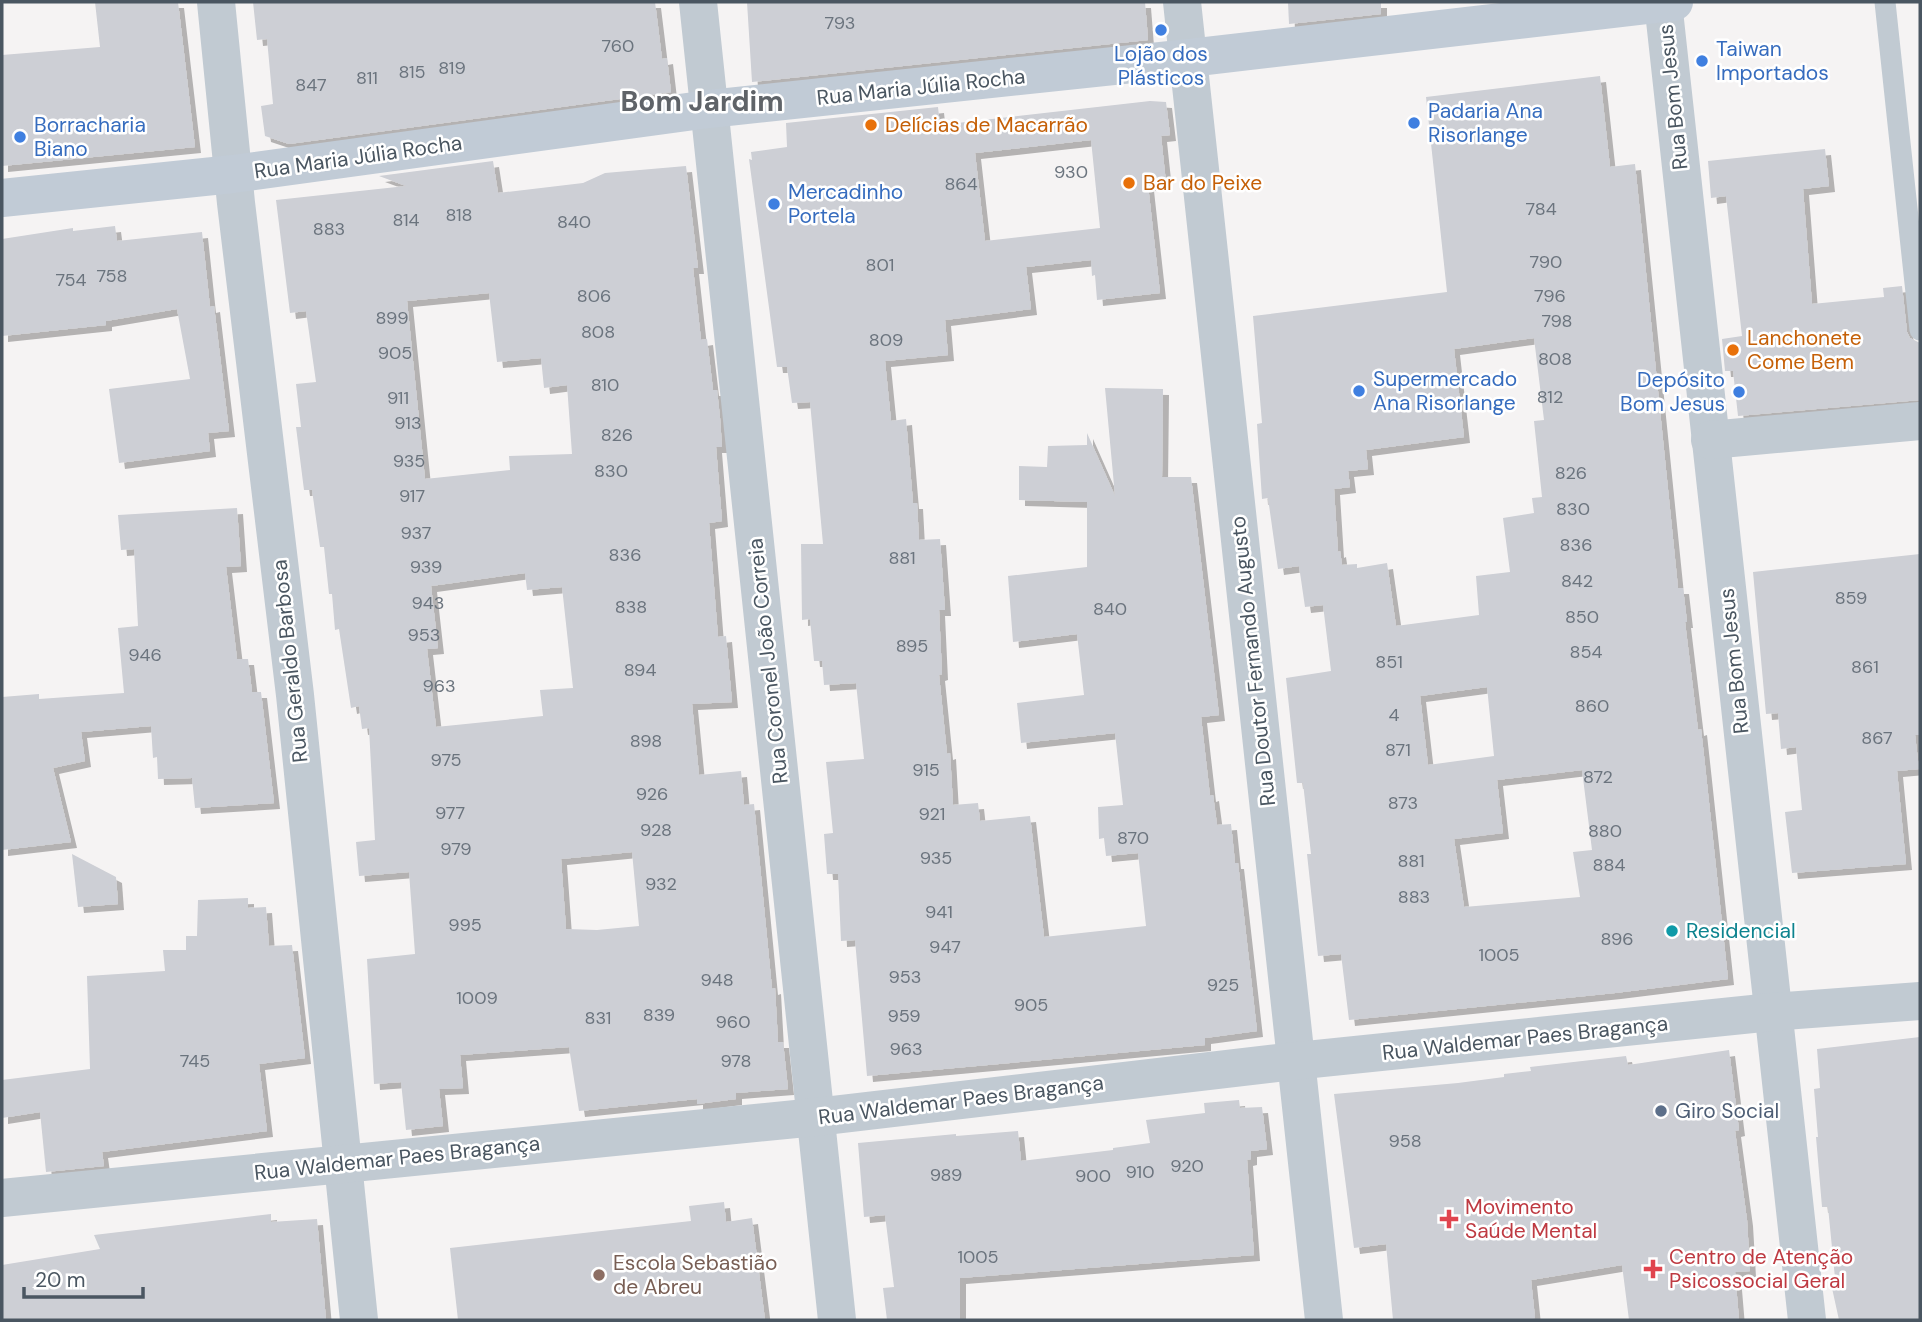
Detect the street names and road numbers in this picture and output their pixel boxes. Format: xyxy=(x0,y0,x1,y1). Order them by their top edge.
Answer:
street label: Rua Bom Jesus xyxy=(1651,23,1695,171)
street label: Rua Maria Júlia Rocha xyxy=(815,62,1027,112)
street label: Rua Maria Júlia Rocha xyxy=(252,129,464,185)
street label: Rua Doutor Fernando Augusto xyxy=(1224,515,1282,807)
street label: Rua Coronel João Correia xyxy=(741,537,795,785)
street label: Rua Geraldo Barbosa xyxy=(265,558,315,764)
street label: Rua Bom Jesus xyxy=(1712,587,1756,735)
street label: Rua Waldemar Paes Bragança xyxy=(1381,1009,1669,1067)
street label: Rua Waldemar Paes Bragança xyxy=(817,1069,1105,1131)
street label: Rua Waldemar Paes Bragança xyxy=(253,1129,541,1187)

